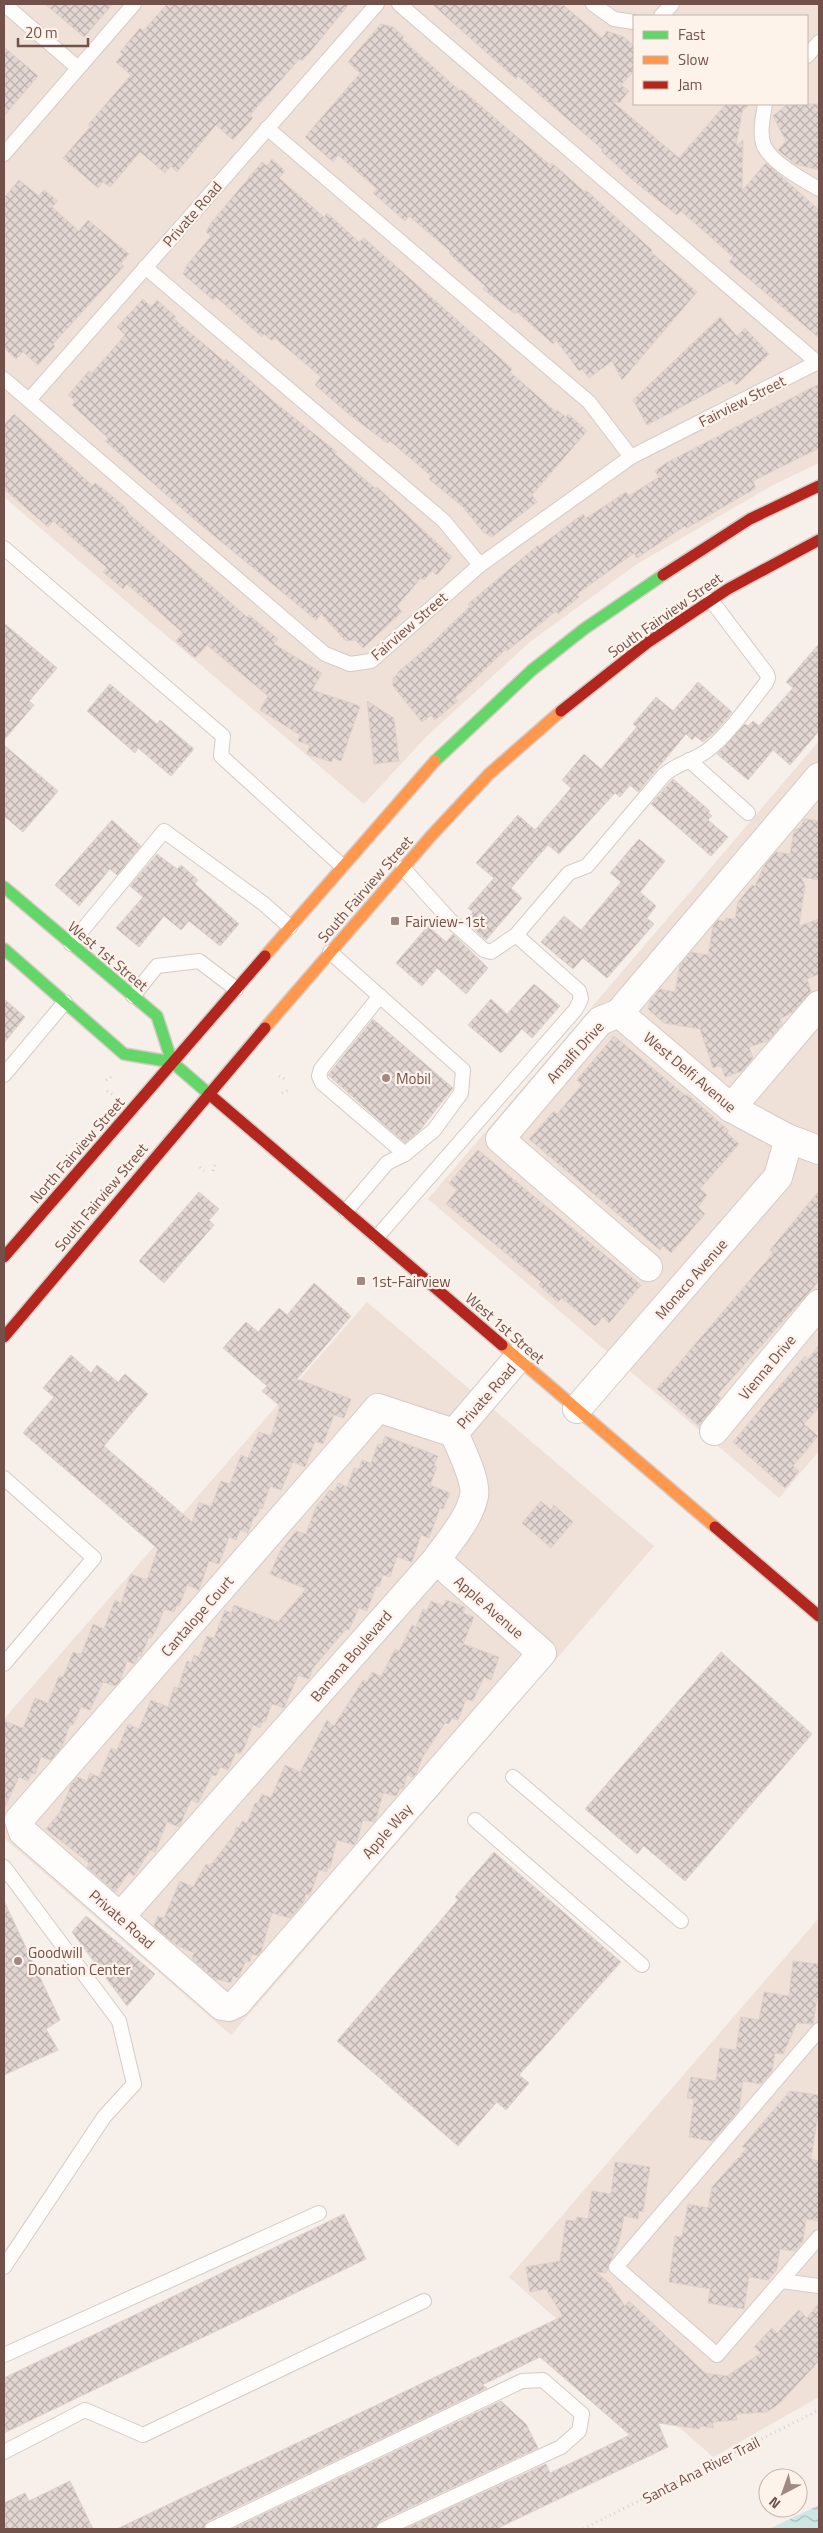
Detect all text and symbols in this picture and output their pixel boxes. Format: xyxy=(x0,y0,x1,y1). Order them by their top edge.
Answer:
scale bar xyxy=(18,15,88,47)
legend xyxy=(633,15,808,105)
text: 20 m xyxy=(25,21,58,44)
text: Fast xyxy=(678,23,706,46)
text: Slow xyxy=(678,48,709,71)
text: Jam xyxy=(678,73,702,96)
street label: Private Road xyxy=(157,176,227,252)
street label: Fairview Street xyxy=(695,369,790,433)
street label: South Fairview Street xyxy=(603,566,728,663)
street label: Fairview Street xyxy=(366,586,453,666)
street label: South Fairview Street xyxy=(312,830,419,948)
place label: Fairview-1st xyxy=(405,910,486,933)
street label: West 1st Street xyxy=(63,915,154,997)
marker: Fairview-1st xyxy=(389,915,401,927)
street label: Amalfi Drive xyxy=(541,1016,609,1088)
street label: West Delfi Avenue xyxy=(638,1026,742,1118)
place label: Mobil xyxy=(396,1067,431,1090)
marker: Mobil xyxy=(380,1072,392,1084)
street label: North Fairview Street xyxy=(24,1091,130,1208)
street label: South Fairview Street xyxy=(49,1137,154,1256)
street label: Monaco Avenue xyxy=(649,1233,733,1325)
place label: 1st-Fairview xyxy=(371,1270,451,1293)
marker: 1st-Fairview xyxy=(355,1275,367,1287)
street label: West 1st Street xyxy=(460,1287,550,1370)
street label: Vienna Drive xyxy=(733,1329,801,1405)
street label: Private Road xyxy=(451,1358,521,1434)
street label: Cantalope Court xyxy=(155,1570,239,1662)
street label: Apple Avenue xyxy=(449,1570,529,1644)
street label: Banana Boulevard xyxy=(305,1605,397,1707)
street label: Apple Way xyxy=(356,1798,418,1864)
street label: Private Road xyxy=(84,1884,160,1954)
place label: Goodwill Donation Center xyxy=(28,1941,131,1981)
marker: Goodwill Donation Center xyxy=(12,1955,24,1967)
street label: Santa Ana River Trail xyxy=(638,2430,764,2510)
north arrow xyxy=(758,2468,808,2518)
text: N xyxy=(764,2492,785,2514)

